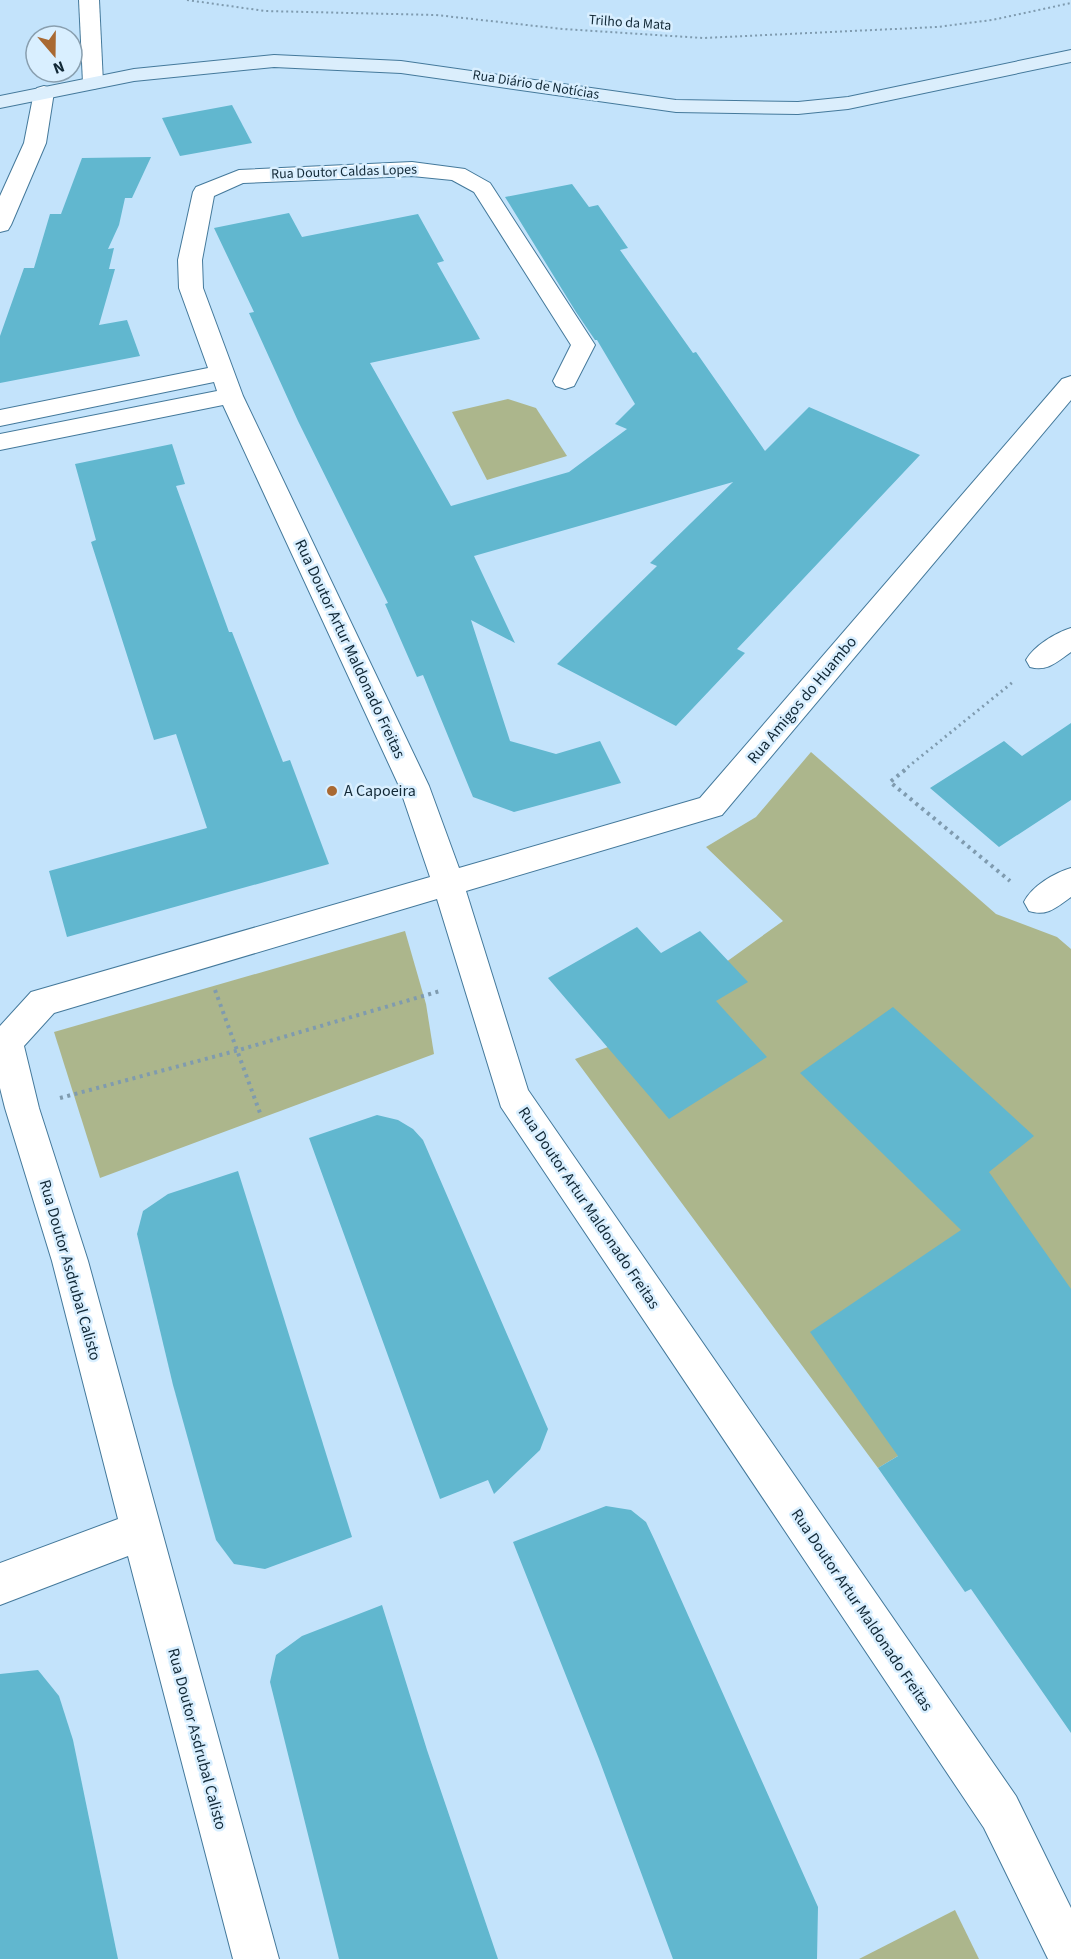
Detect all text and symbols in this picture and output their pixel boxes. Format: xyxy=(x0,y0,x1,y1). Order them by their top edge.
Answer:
street label: Trilho da Mata xyxy=(588,10,672,36)
north arrow xyxy=(24,24,84,84)
text: N xyxy=(50,55,68,79)
street label: Rua Diário de Notícias xyxy=(471,65,601,105)
street label: Rua Doutor Caldas Lopes xyxy=(271,159,417,185)
street label: Rua Doutor Artur Maldonado Freitas xyxy=(289,536,411,762)
street label: Rua Amigos do Huambo xyxy=(742,632,862,768)
place label: A Capoeira xyxy=(344,780,416,802)
marker: A Capoeira xyxy=(325,784,339,798)
street label: Rua Doutor Artur Maldonado Freitas xyxy=(513,1103,665,1314)
street label: Rua Doutor Asdrubal Calisto xyxy=(34,1177,106,1363)
street label: Rua Doutor Artur Maldonado Freitas xyxy=(786,1505,938,1716)
street label: Rua Doutor Asdrubal Calisto xyxy=(162,1646,232,1832)

